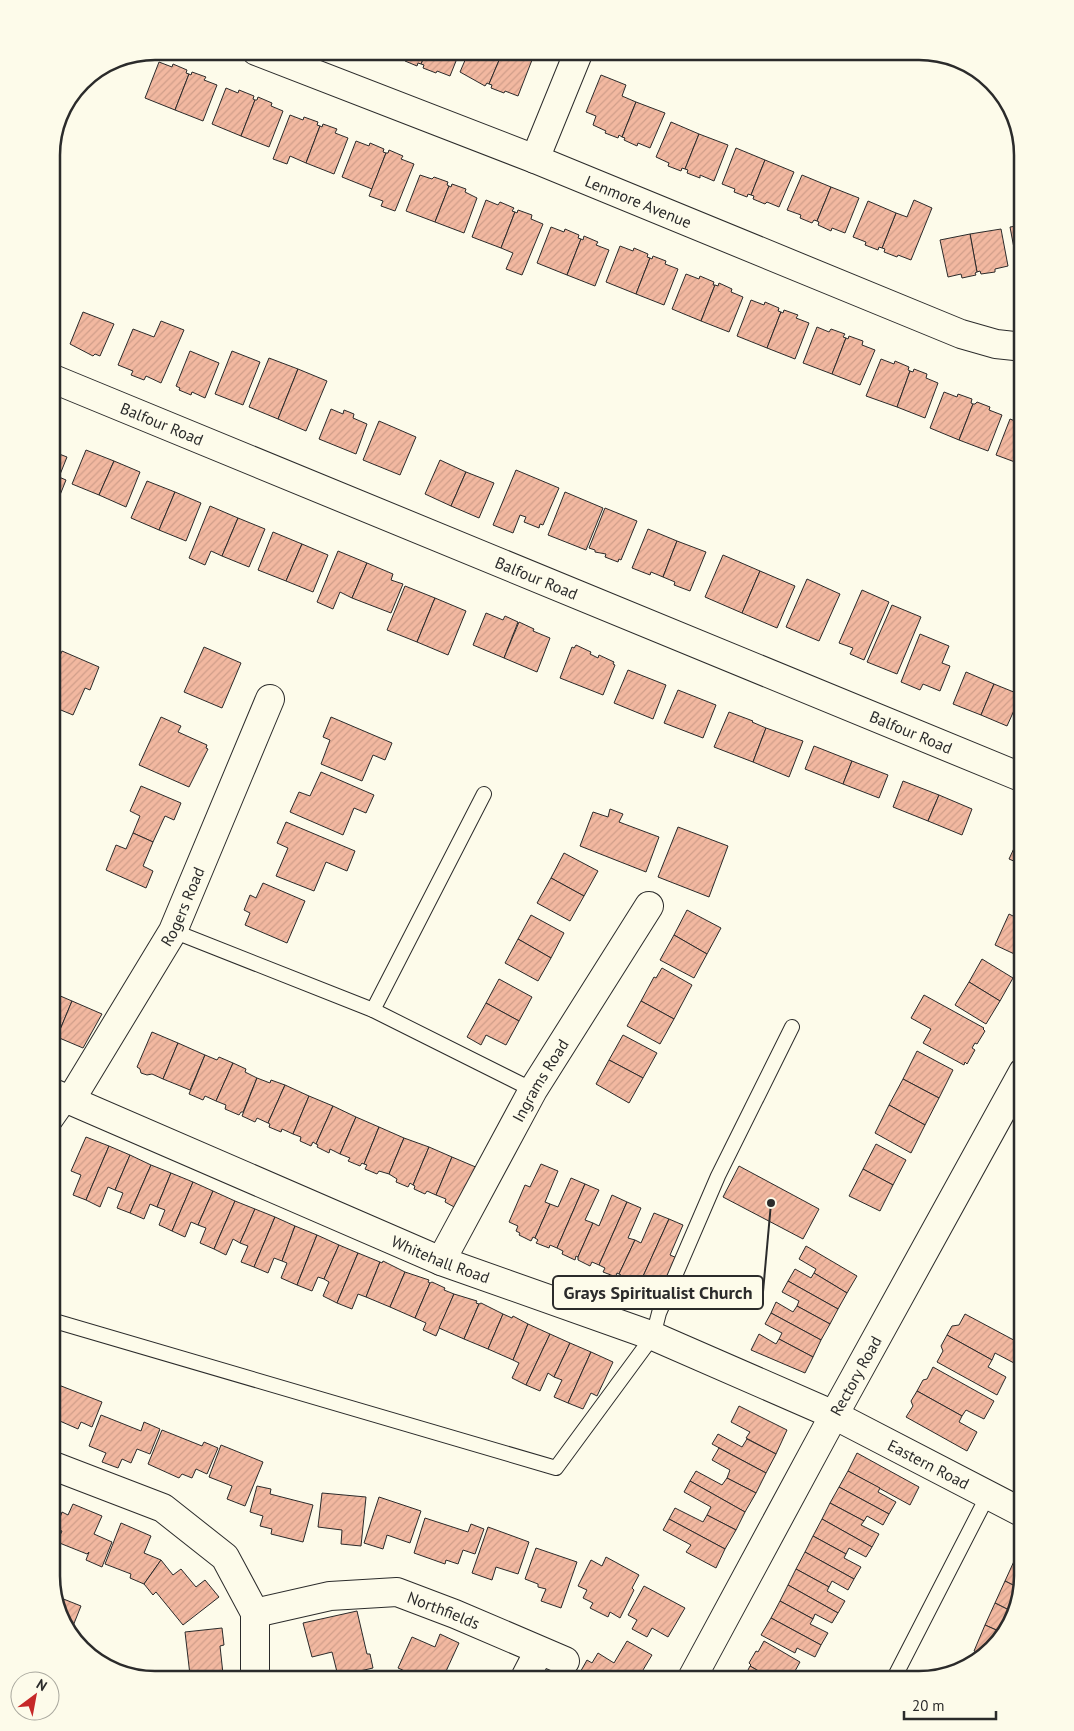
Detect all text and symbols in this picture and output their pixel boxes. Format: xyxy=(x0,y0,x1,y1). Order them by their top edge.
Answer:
street label: Lenmore Avenue xyxy=(582,171,695,232)
street label: Balfour Road xyxy=(118,398,206,450)
street label: Balfour Road xyxy=(492,552,581,604)
street label: Balfour Road xyxy=(867,706,955,758)
street label: Rogers Road xyxy=(156,864,209,950)
street label: Ingrams Road xyxy=(508,1035,573,1125)
street label: Whitehall Road xyxy=(388,1231,492,1287)
callout: Grays Spiritualist Church xyxy=(553,1276,763,1309)
text: Grays Spiritualist Church xyxy=(564,1281,752,1304)
street label: Rectory Road xyxy=(826,1332,886,1419)
street label: Eastern Road xyxy=(884,1435,973,1493)
street label: Northfields xyxy=(405,1587,483,1634)
north arrow xyxy=(10,1671,60,1721)
text: N xyxy=(33,1675,51,1695)
scale bar xyxy=(904,1688,996,1720)
text: 20 m xyxy=(912,1696,945,1715)

